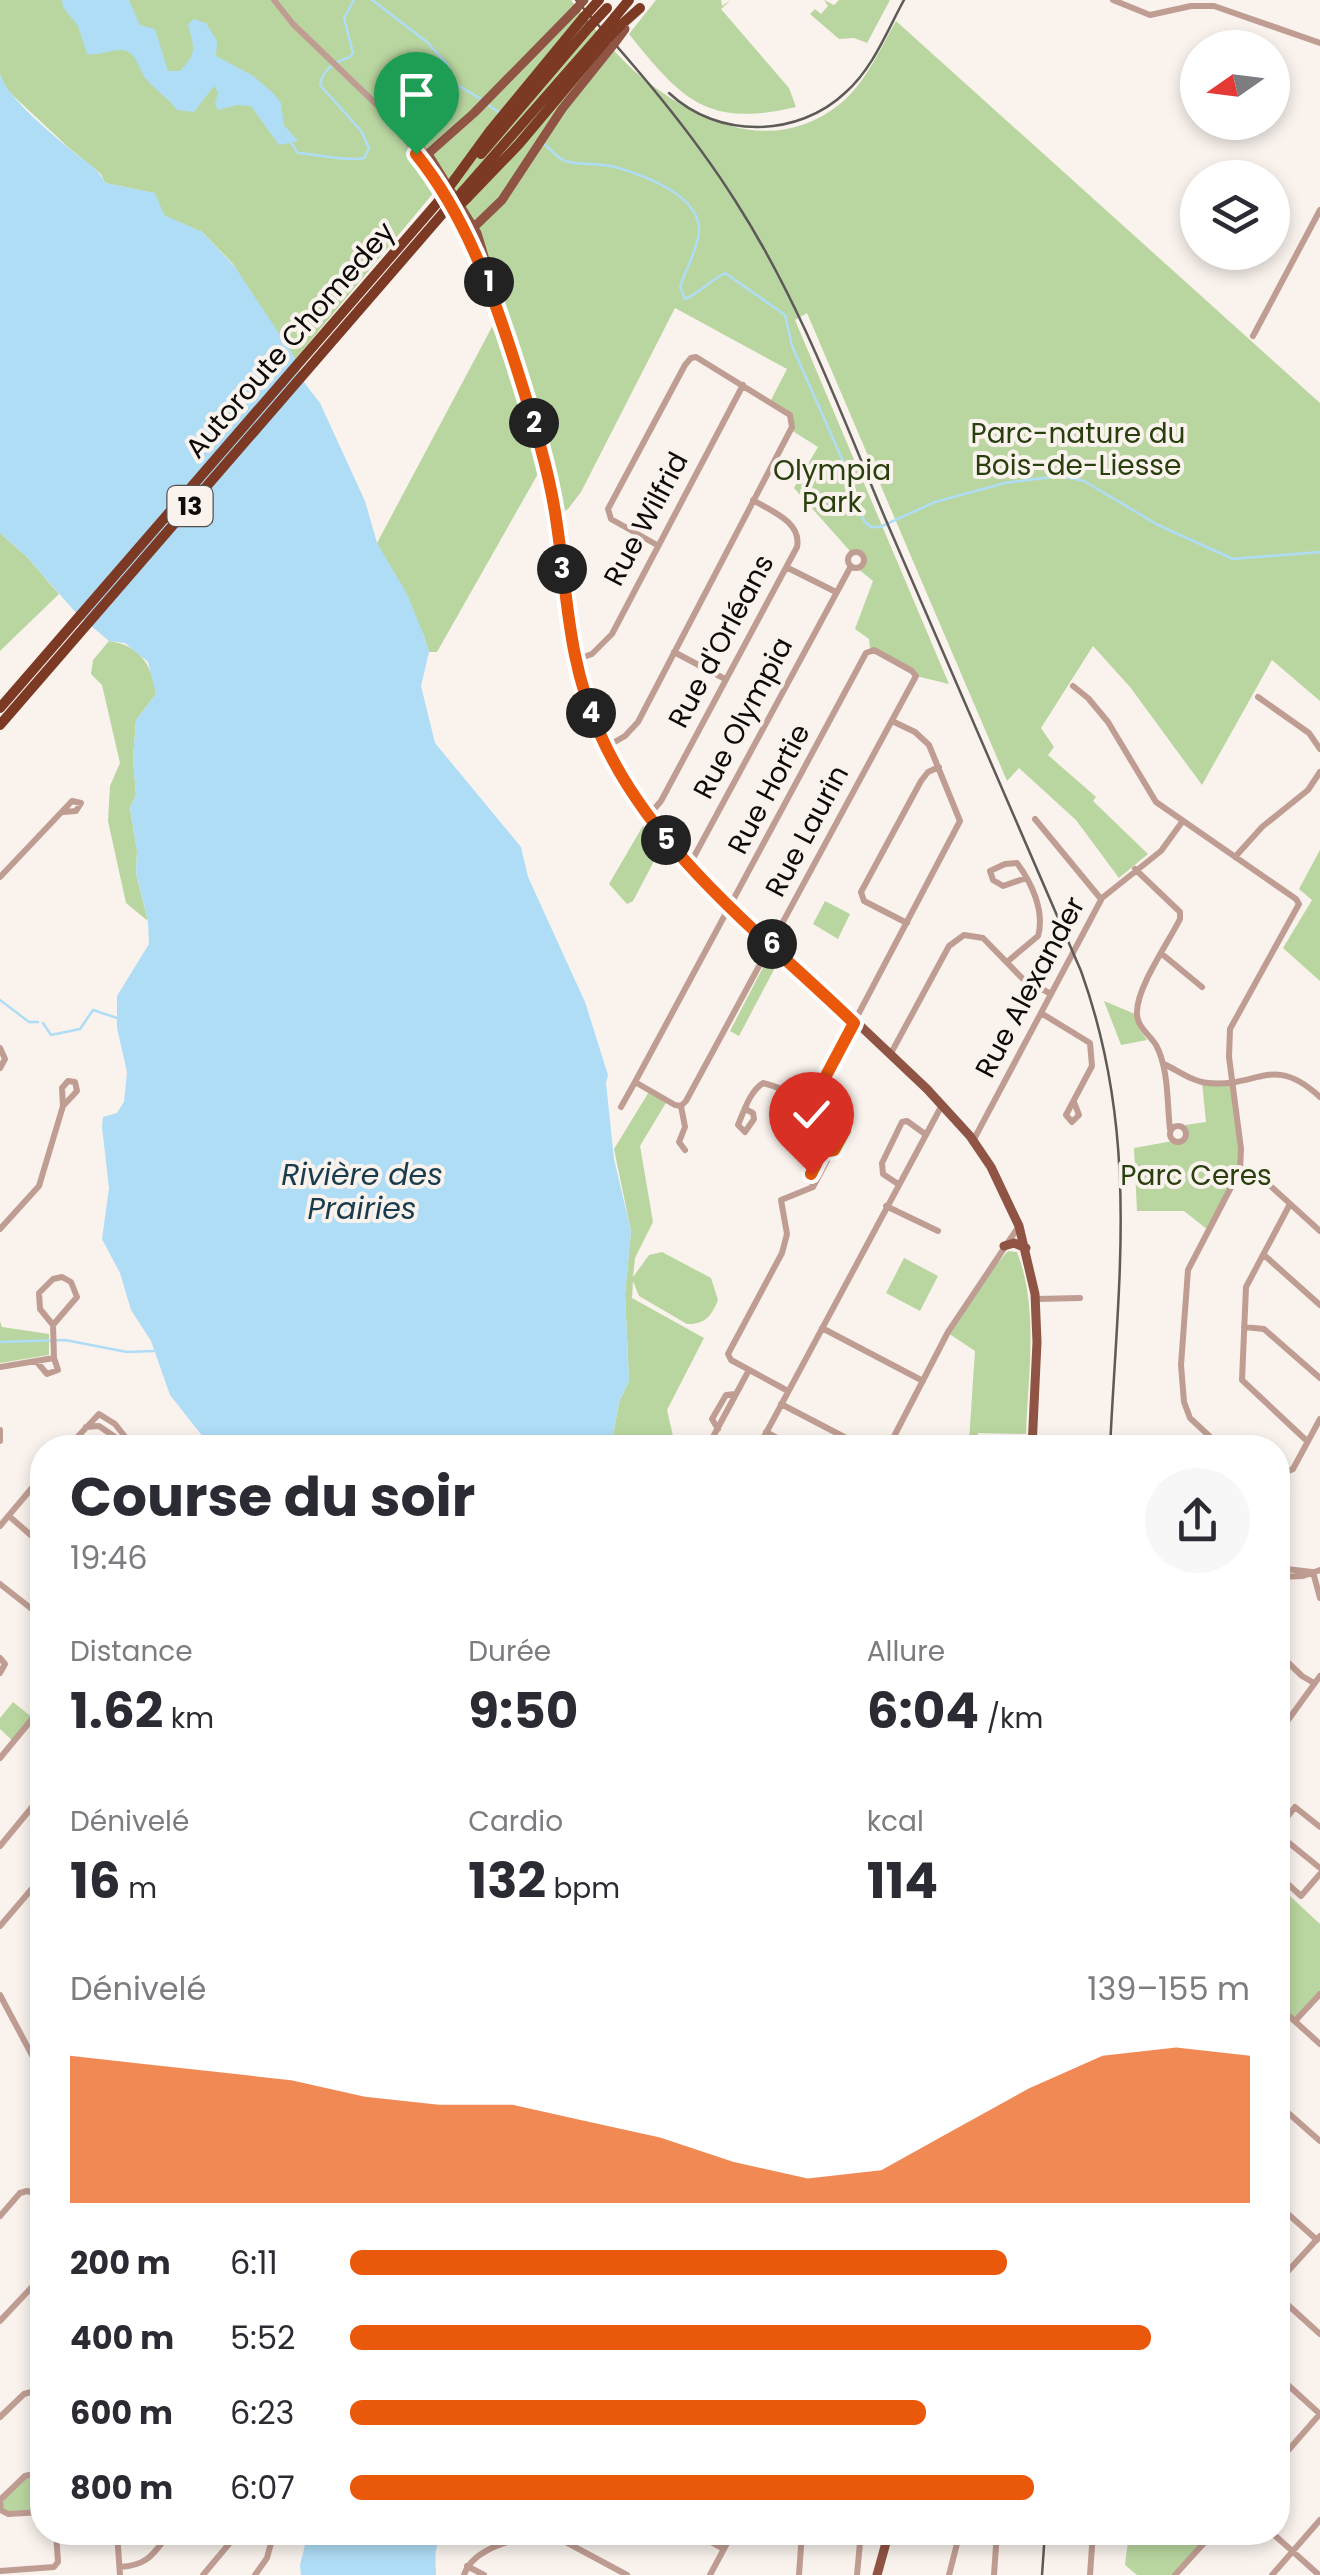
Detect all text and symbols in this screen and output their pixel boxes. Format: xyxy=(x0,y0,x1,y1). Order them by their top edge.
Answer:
north arrow xyxy=(1180,30,1290,140)
map controls xyxy=(1180,30,1290,270)
pin xyxy=(374,52,459,155)
icon: arrive xyxy=(389,67,444,122)
button: layers xyxy=(1180,160,1290,270)
street label: Autoroute Chomedey xyxy=(176,213,404,467)
pin: 1 xyxy=(464,257,514,307)
text: 1 xyxy=(484,262,494,301)
pin: 2 xyxy=(509,398,559,448)
text: 2 xyxy=(526,403,542,442)
park label: Parc-nature du Bois-de-Liesse xyxy=(970,414,1186,485)
street label: Rue Wilfrid xyxy=(594,445,698,593)
park label: Olympia Park xyxy=(773,451,891,522)
road number: 13 xyxy=(168,486,212,526)
pin: 3 xyxy=(537,544,587,594)
street label: Rue d'Orléans xyxy=(659,547,783,735)
text: 3 xyxy=(554,549,570,588)
street label: Rue Olympia xyxy=(684,630,802,806)
pin: 4 xyxy=(566,688,616,738)
text: 4 xyxy=(582,693,600,732)
street label: Rue Hortie xyxy=(718,717,820,861)
street label: Rue Laurin xyxy=(756,758,858,904)
pin: 5 xyxy=(641,815,691,865)
text: 5 xyxy=(657,820,675,859)
street label: Rue Alexander xyxy=(966,890,1094,1084)
pin: 6 xyxy=(747,919,797,969)
text: 6 xyxy=(763,924,781,963)
pin xyxy=(769,1072,854,1175)
icon: check xyxy=(784,1087,839,1142)
water label: Rivière des Prairies xyxy=(281,1153,443,1230)
park label: Parc Ceres xyxy=(1120,1156,1272,1195)
text: Course du soir xyxy=(70,1458,475,1535)
button: share xyxy=(1145,1468,1250,1573)
text: 19:46 xyxy=(70,1535,148,1580)
text: Distance xyxy=(70,1632,193,1671)
text: Durée xyxy=(468,1632,551,1671)
text: Allure xyxy=(867,1632,945,1671)
text: 1.62 xyxy=(70,1675,163,1746)
text: 9:50 xyxy=(468,1675,578,1746)
text: 6:04 xyxy=(867,1675,979,1746)
text: km xyxy=(163,1699,214,1738)
text: /km xyxy=(979,1699,1043,1738)
text: Dénivelé xyxy=(70,1802,189,1841)
text: Cardio xyxy=(468,1802,563,1841)
text: kcal xyxy=(867,1802,924,1841)
text: 16 xyxy=(70,1845,121,1916)
text: 132 xyxy=(468,1845,546,1916)
text: 114 xyxy=(867,1845,938,1916)
text: m xyxy=(121,1869,157,1908)
text: bpm xyxy=(546,1869,620,1908)
text: Dénivelé xyxy=(70,1966,206,2011)
text: 139–155 m xyxy=(1087,1966,1250,2011)
text: 200 m xyxy=(70,2240,171,2285)
text: 6:11 xyxy=(230,2240,278,2285)
text: 400 m xyxy=(70,2315,174,2360)
text: 5:52 xyxy=(230,2315,295,2360)
text: 600 m xyxy=(70,2390,173,2435)
text: 6:23 xyxy=(230,2390,294,2435)
text: 800 m xyxy=(70,2465,173,2510)
text: 6:07 xyxy=(230,2465,295,2510)

